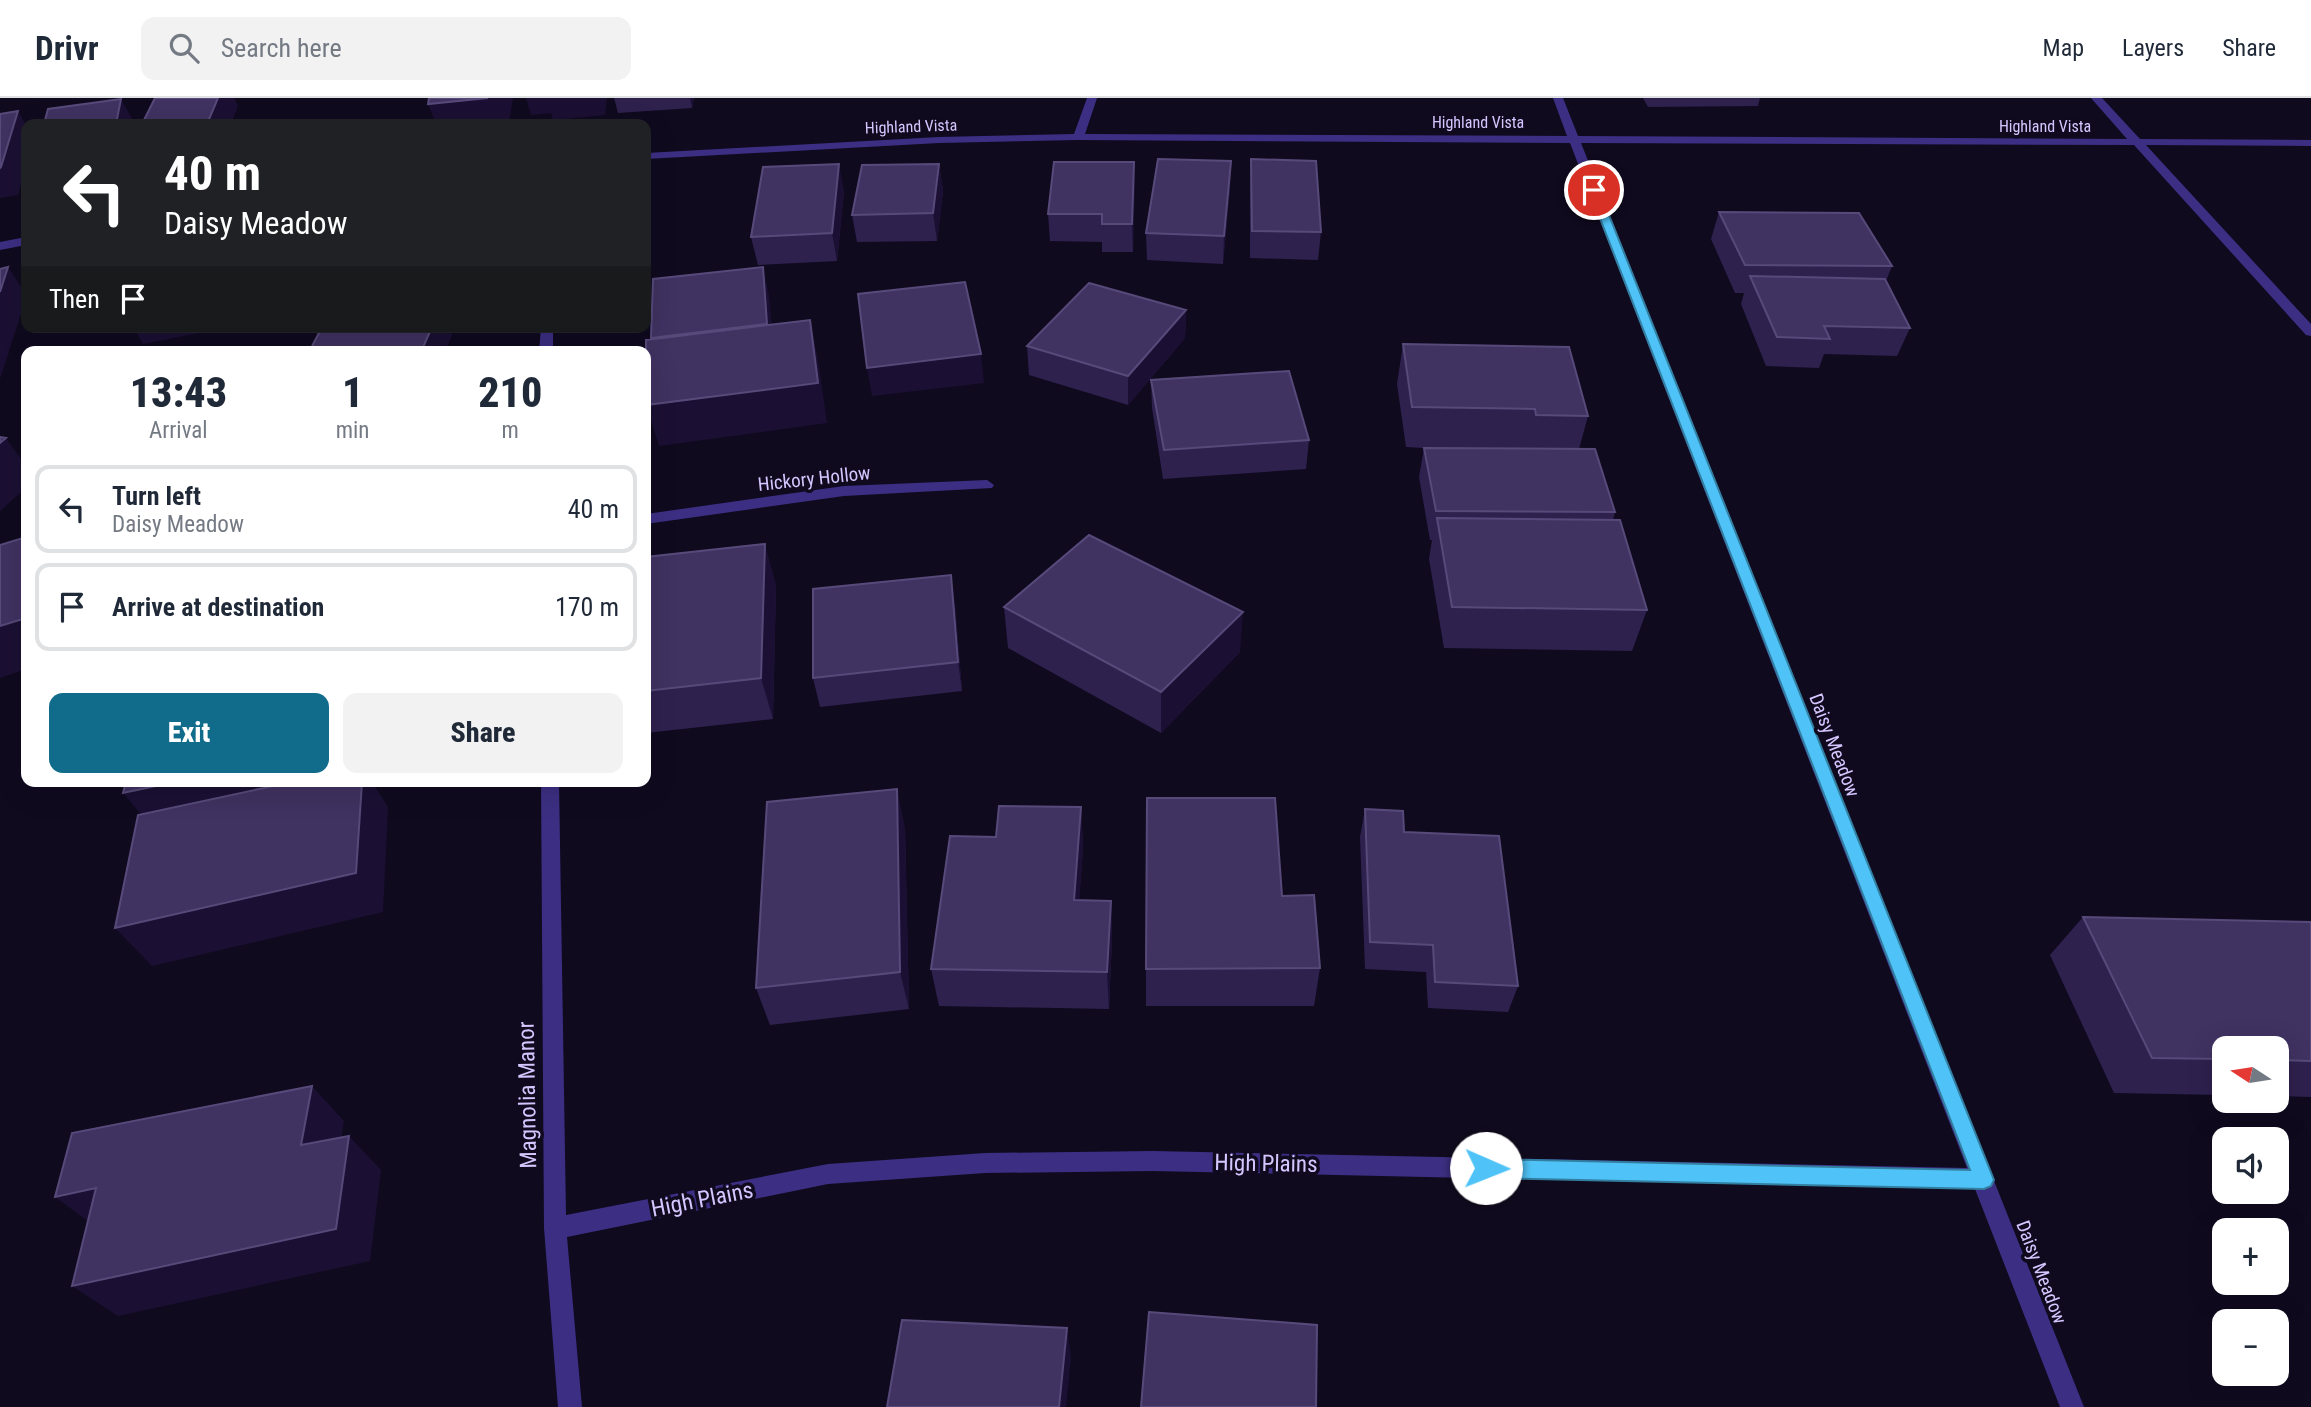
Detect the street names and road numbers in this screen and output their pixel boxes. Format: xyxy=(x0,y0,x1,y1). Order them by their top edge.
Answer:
street label: Highland Vista xyxy=(1432,113,1524,132)
street label: Highland Vista xyxy=(865,115,957,138)
street label: Highland Vista xyxy=(1999,117,2091,136)
street label: Hickory Hollow xyxy=(757,461,872,496)
street label: Daisy Meadow xyxy=(1804,690,1865,800)
street label: Magnolia Manor xyxy=(513,1021,542,1169)
street label: High Plains xyxy=(1214,1149,1318,1178)
street label: High Plains xyxy=(649,1176,755,1223)
street label: Daisy Meadow xyxy=(2011,1217,2072,1327)

